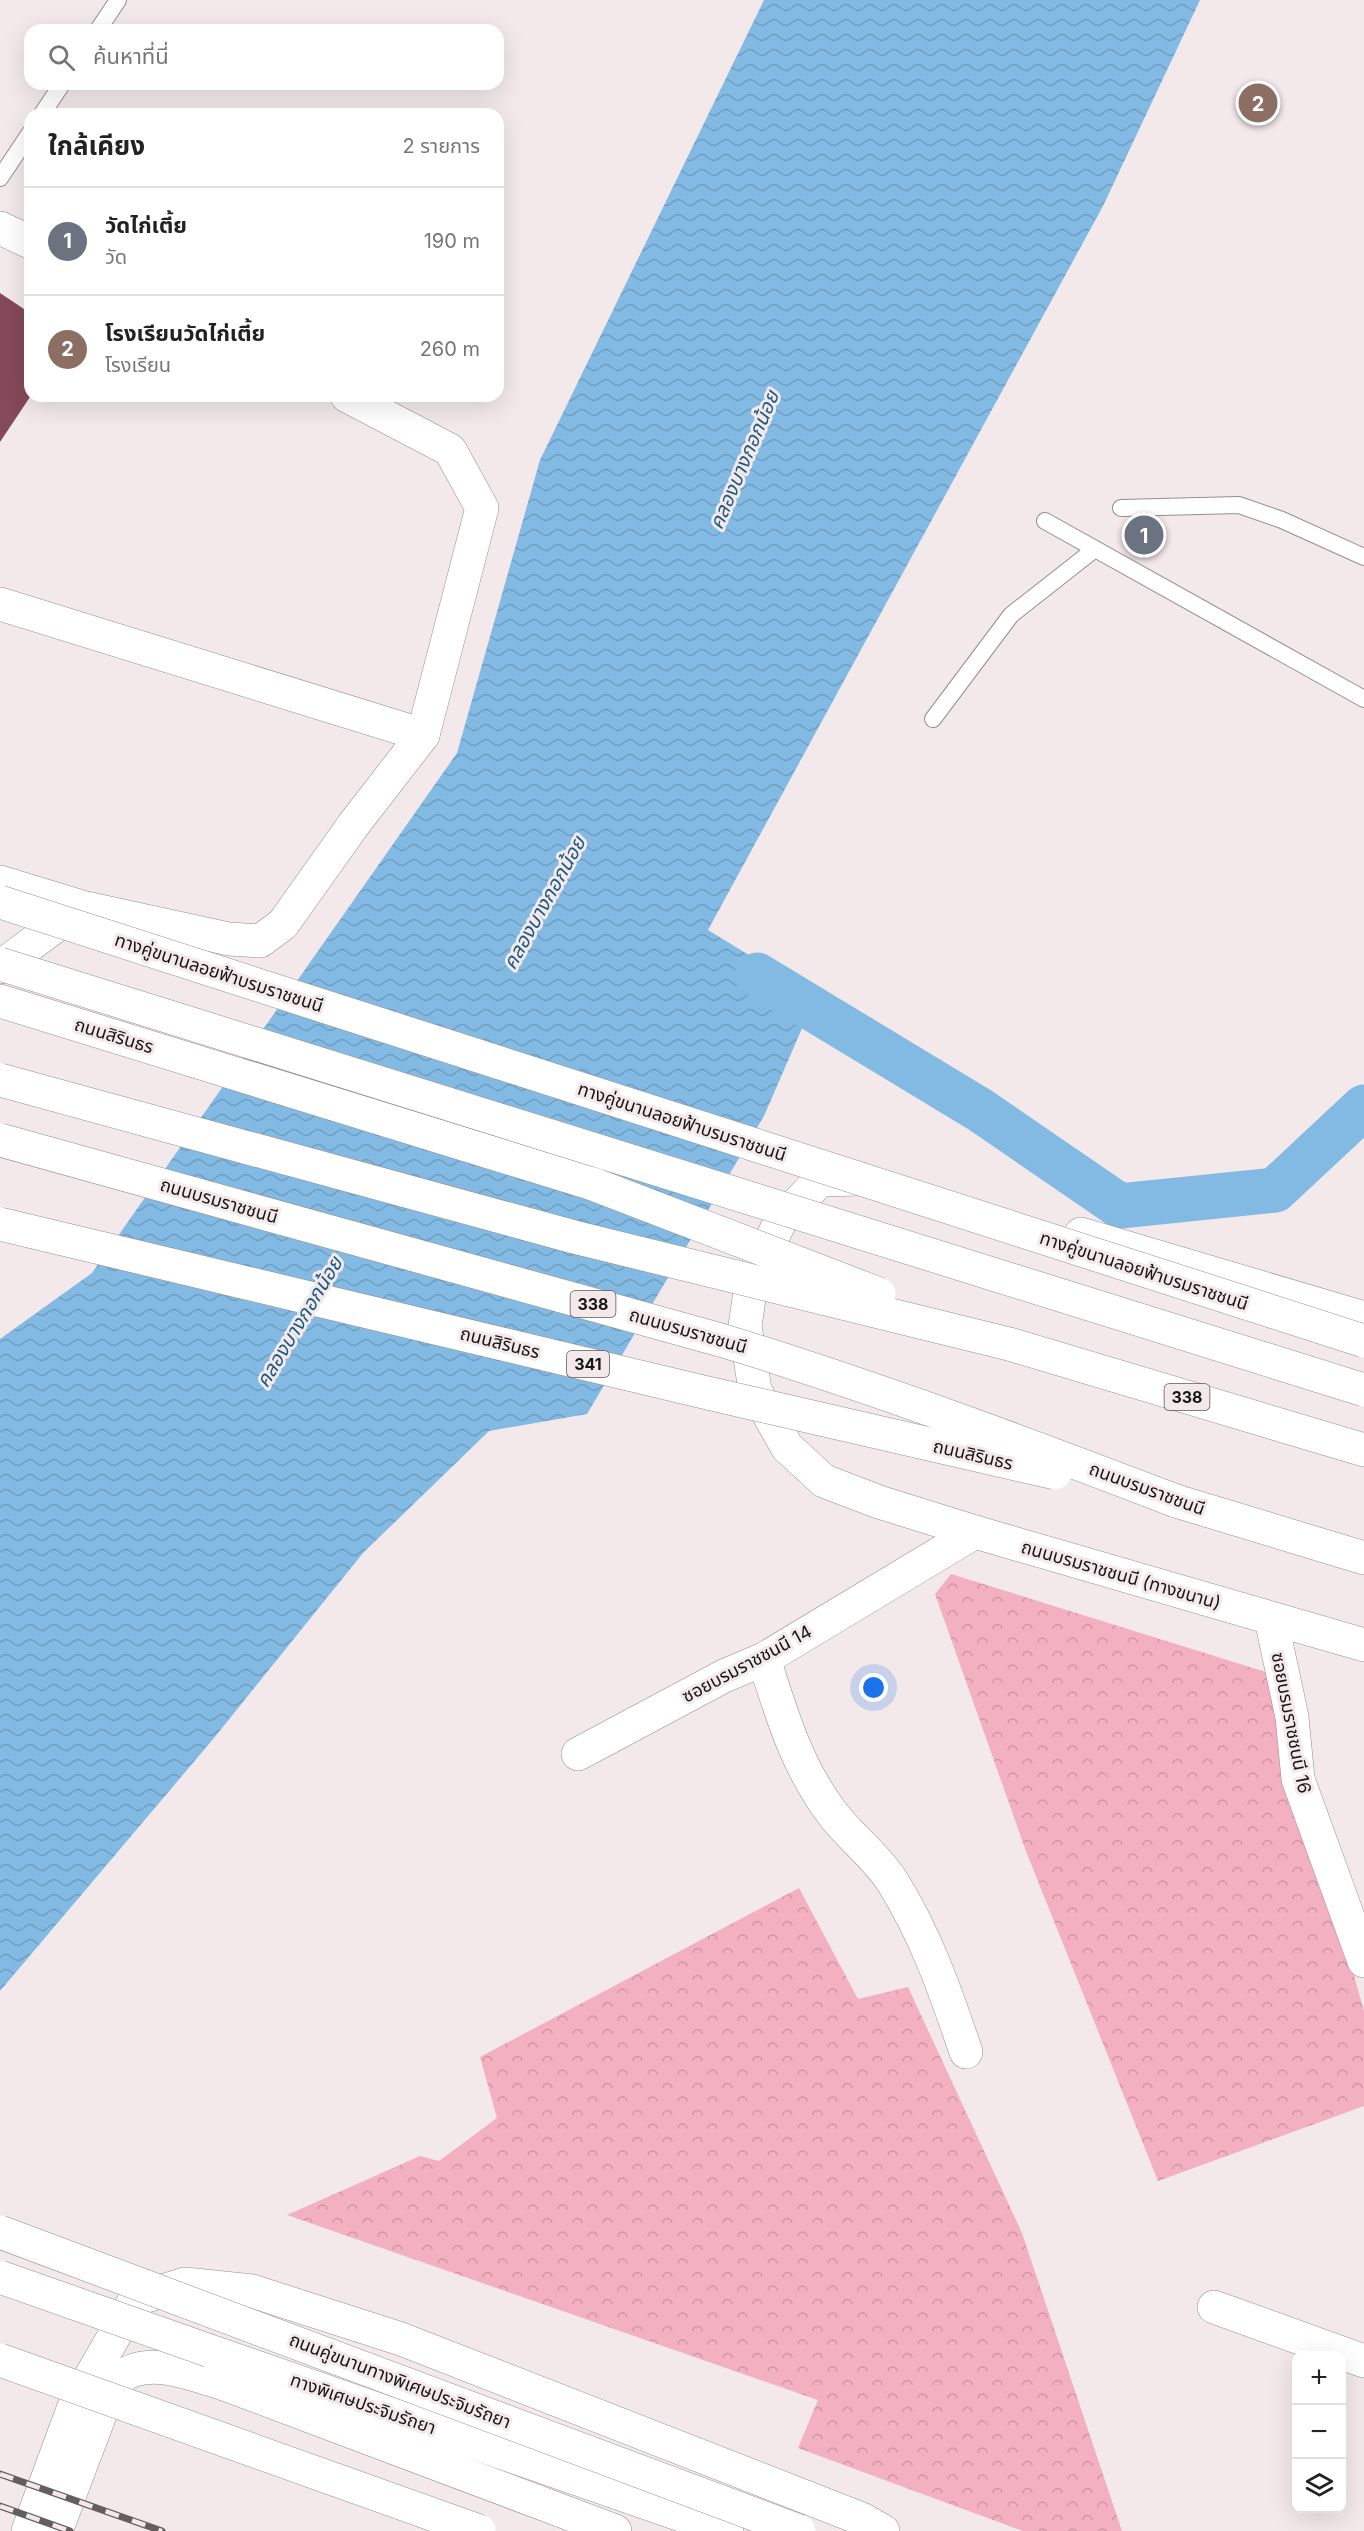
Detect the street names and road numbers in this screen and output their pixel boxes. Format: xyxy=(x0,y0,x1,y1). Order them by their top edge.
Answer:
street label: ทางคู่ขนานลอยฟ้าบรมราชชนนี xyxy=(112,929,326,1018)
street label: ถนนสิรินธร xyxy=(72,1014,156,1058)
street label: ทางคู่ขนานลอยฟ้าบรมราชชนนี xyxy=(575,1078,789,1167)
street label: ถนนบรมราชชนนี xyxy=(158,1174,280,1227)
street label: ทางคู่ขนานลอยฟ้าบรมราชชนนี xyxy=(1037,1227,1251,1316)
road number: 338 xyxy=(570,1291,616,1317)
street label: ถนนบรมราชชนนี xyxy=(627,1304,749,1357)
street label: ถนนสิรินธร xyxy=(458,1322,542,1363)
road number: 341 xyxy=(567,1351,609,1377)
road number: 338 xyxy=(1164,1384,1210,1410)
street label: ถนนสิรินธร xyxy=(931,1435,1015,1474)
street label: ถนนบรมราชชนนี xyxy=(1086,1458,1208,1519)
street label: ถนนบรมราชชนนี (ทางขนาน) xyxy=(1019,1536,1223,1613)
street label: ซอยบรมราชชนนี 14 xyxy=(678,1621,815,1707)
street label: ซอยบรมราชชนนี 16 xyxy=(1268,1651,1315,1795)
street label: ถนนคู่ขนานทางพิเศษประจิมรัถยา xyxy=(286,2329,514,2433)
street label: ทางพิเศษประจิมรัถยา xyxy=(287,2369,439,2439)

